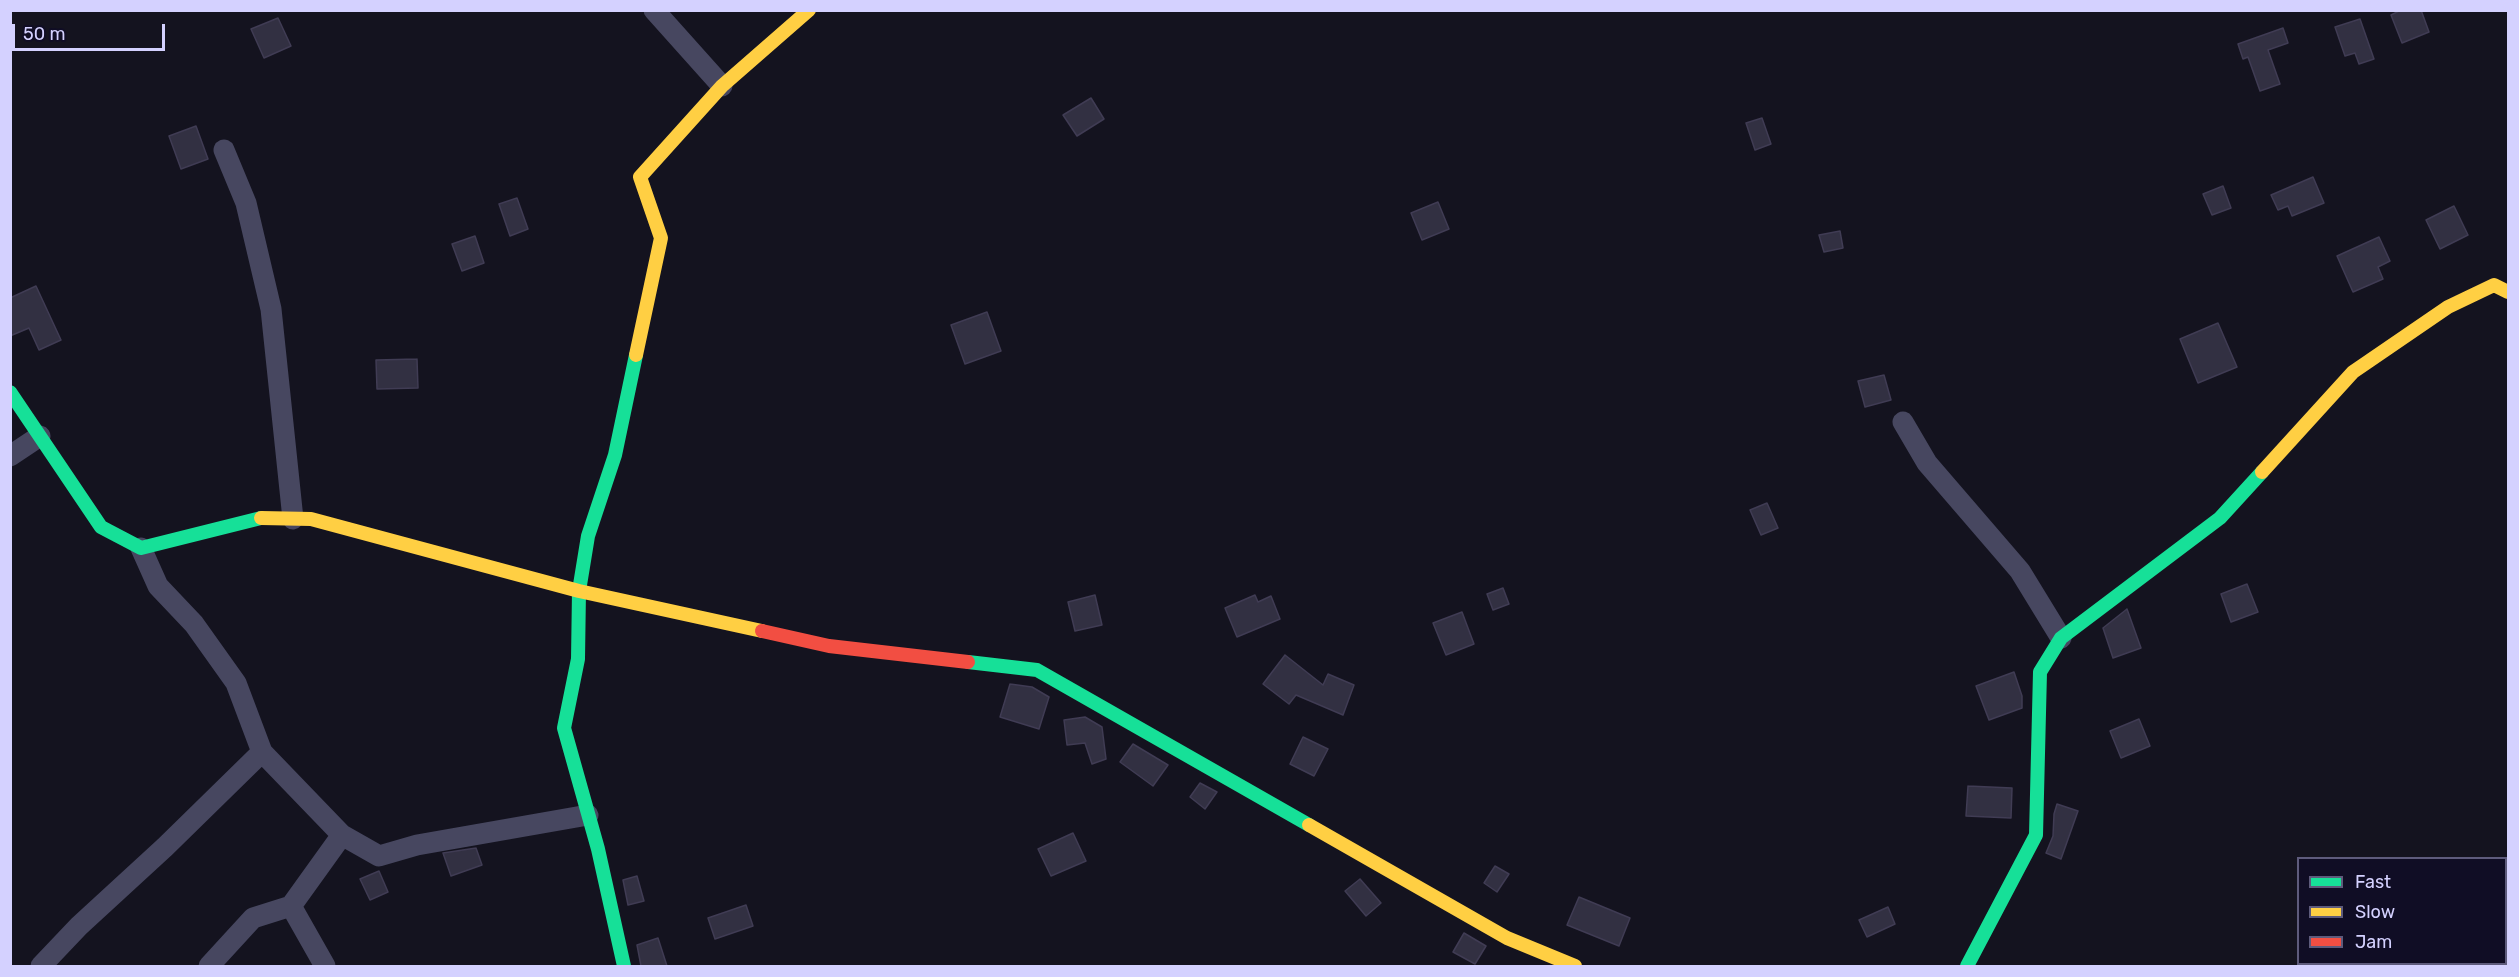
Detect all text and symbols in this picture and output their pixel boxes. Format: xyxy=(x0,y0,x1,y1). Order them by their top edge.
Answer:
scale bar xyxy=(15,12,168,50)
text: 50 m xyxy=(23,23,66,45)
legend xyxy=(2297,857,2507,965)
text: Fast xyxy=(2355,871,2391,893)
text: Slow xyxy=(2355,901,2395,923)
text: Jam xyxy=(2355,931,2392,953)

